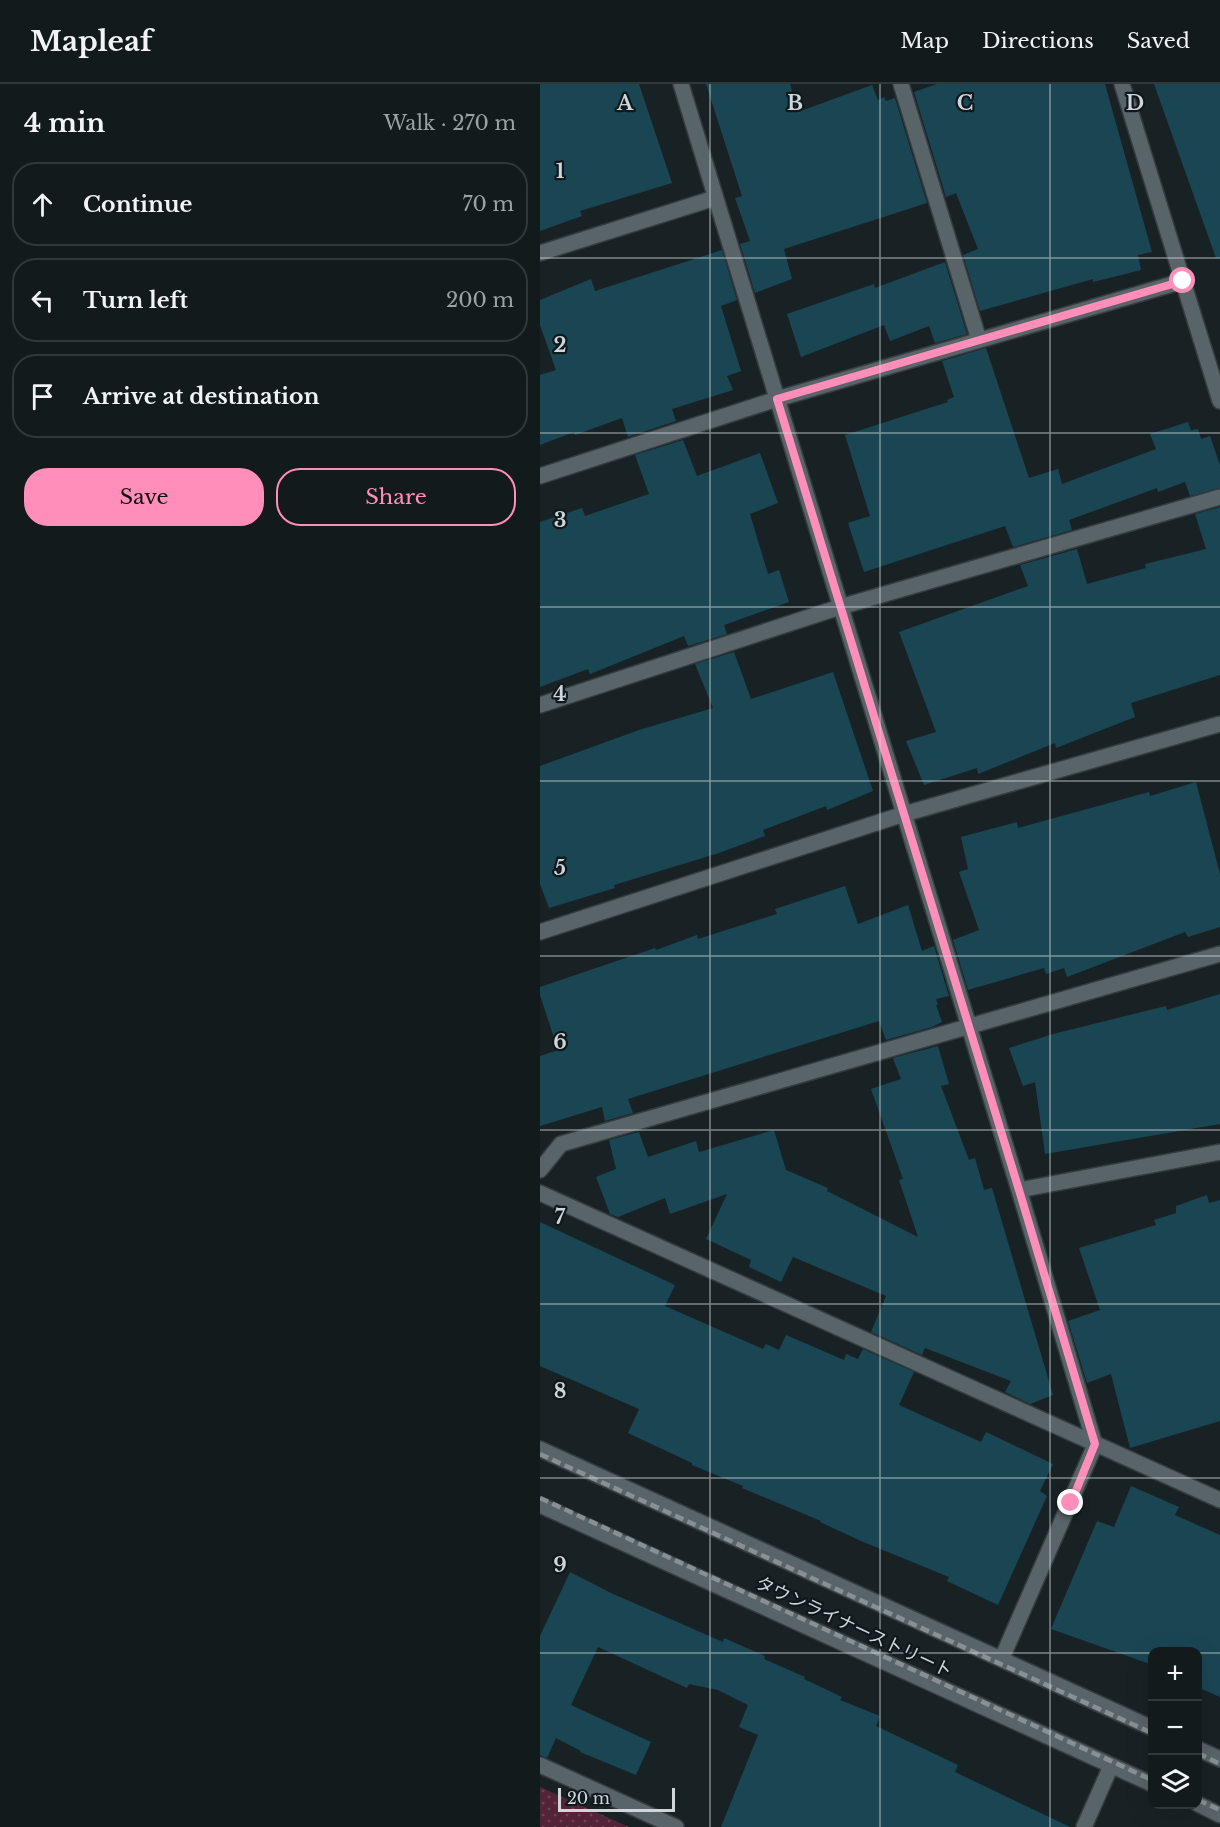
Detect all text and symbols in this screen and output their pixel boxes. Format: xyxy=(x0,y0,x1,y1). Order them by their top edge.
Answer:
text: Mapleaf xyxy=(30,24,152,59)
text: Map xyxy=(900,28,949,54)
text: Directions xyxy=(982,28,1094,54)
text: Saved xyxy=(1127,28,1190,54)
text: A xyxy=(616,91,634,115)
text: B xyxy=(787,91,803,115)
text: C xyxy=(957,91,973,115)
text: D xyxy=(1126,91,1144,115)
text: 4 min xyxy=(24,107,105,139)
text: Walk · 270 m xyxy=(384,111,516,135)
text: 1 xyxy=(556,159,565,183)
icon: ahead xyxy=(26,188,59,221)
text: Continue xyxy=(83,191,192,218)
text: 70 m xyxy=(462,192,514,216)
route start xyxy=(1169,267,1195,293)
icon: left xyxy=(26,284,59,317)
text: Turn left xyxy=(83,287,188,314)
text: 200 m xyxy=(446,288,514,312)
text: 2 xyxy=(553,333,567,357)
icon: arrive xyxy=(26,380,59,413)
text: Arrive at destination xyxy=(83,383,320,410)
button: Save xyxy=(24,468,264,526)
button: Share xyxy=(276,468,516,526)
text: 3 xyxy=(554,508,566,532)
text: 4 xyxy=(553,682,567,706)
text: 5 xyxy=(554,856,566,880)
text: 6 xyxy=(553,1030,567,1054)
text: 7 xyxy=(555,1205,566,1229)
text: 8 xyxy=(554,1379,566,1403)
route end xyxy=(1057,1489,1083,1515)
text: 9 xyxy=(553,1553,567,1577)
street label: タウンライナーストリート xyxy=(752,1572,956,1682)
map controls xyxy=(1148,1647,1202,1809)
button: + xyxy=(1148,1647,1202,1701)
button: − xyxy=(1148,1701,1202,1755)
button: layers xyxy=(1148,1755,1202,1809)
scale bar xyxy=(558,1785,675,1812)
text: 20 m xyxy=(567,1788,610,1808)

